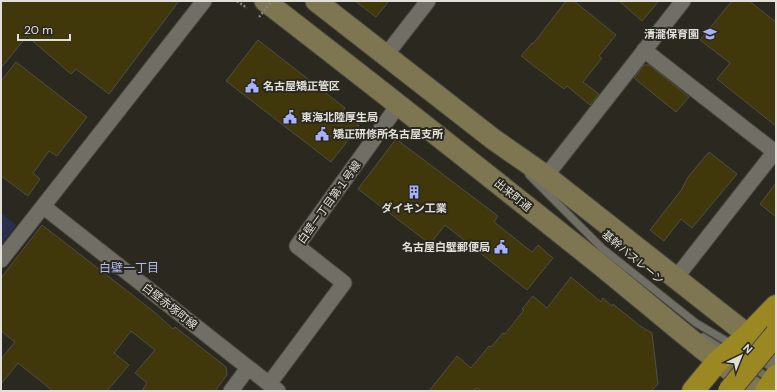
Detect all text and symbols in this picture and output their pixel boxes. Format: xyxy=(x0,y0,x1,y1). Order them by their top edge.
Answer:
scale bar xyxy=(18,16,70,42)
text: 20 m xyxy=(24,22,53,38)
school or university icon: 清瀧保育園 xyxy=(702,26,718,42)
place label: 清瀧保育園 xyxy=(644,27,699,41)
public building icon: 名古屋矯正管区 xyxy=(244,78,260,94)
place label: 名古屋矯正管区 xyxy=(263,79,340,93)
public building icon: 東海北陸厚生局 xyxy=(282,109,298,125)
place label: 東海北陸厚生局 xyxy=(301,110,378,124)
public building icon: 矯正研修所名古屋支所 xyxy=(314,126,330,142)
place label: 矯正研修所名古屋支所 xyxy=(333,127,443,141)
street label: 白壁一丁目第１号線 xyxy=(294,158,364,246)
street label: 出来町通 xyxy=(491,176,535,214)
building icon: ダイキン工業 xyxy=(406,184,422,200)
place label: ダイキン工業 xyxy=(381,201,447,215)
street label: 基幹バスレーン xyxy=(599,227,667,287)
public building icon: 名古屋白壁郵便局 xyxy=(493,239,509,255)
place label: 名古屋白壁郵便局 xyxy=(402,240,490,254)
district label: 白壁一丁目 xyxy=(99,260,159,276)
street label: 白壁赤塚町線 xyxy=(140,280,200,332)
north arrow xyxy=(721,336,761,376)
text: N xyxy=(740,341,756,357)

